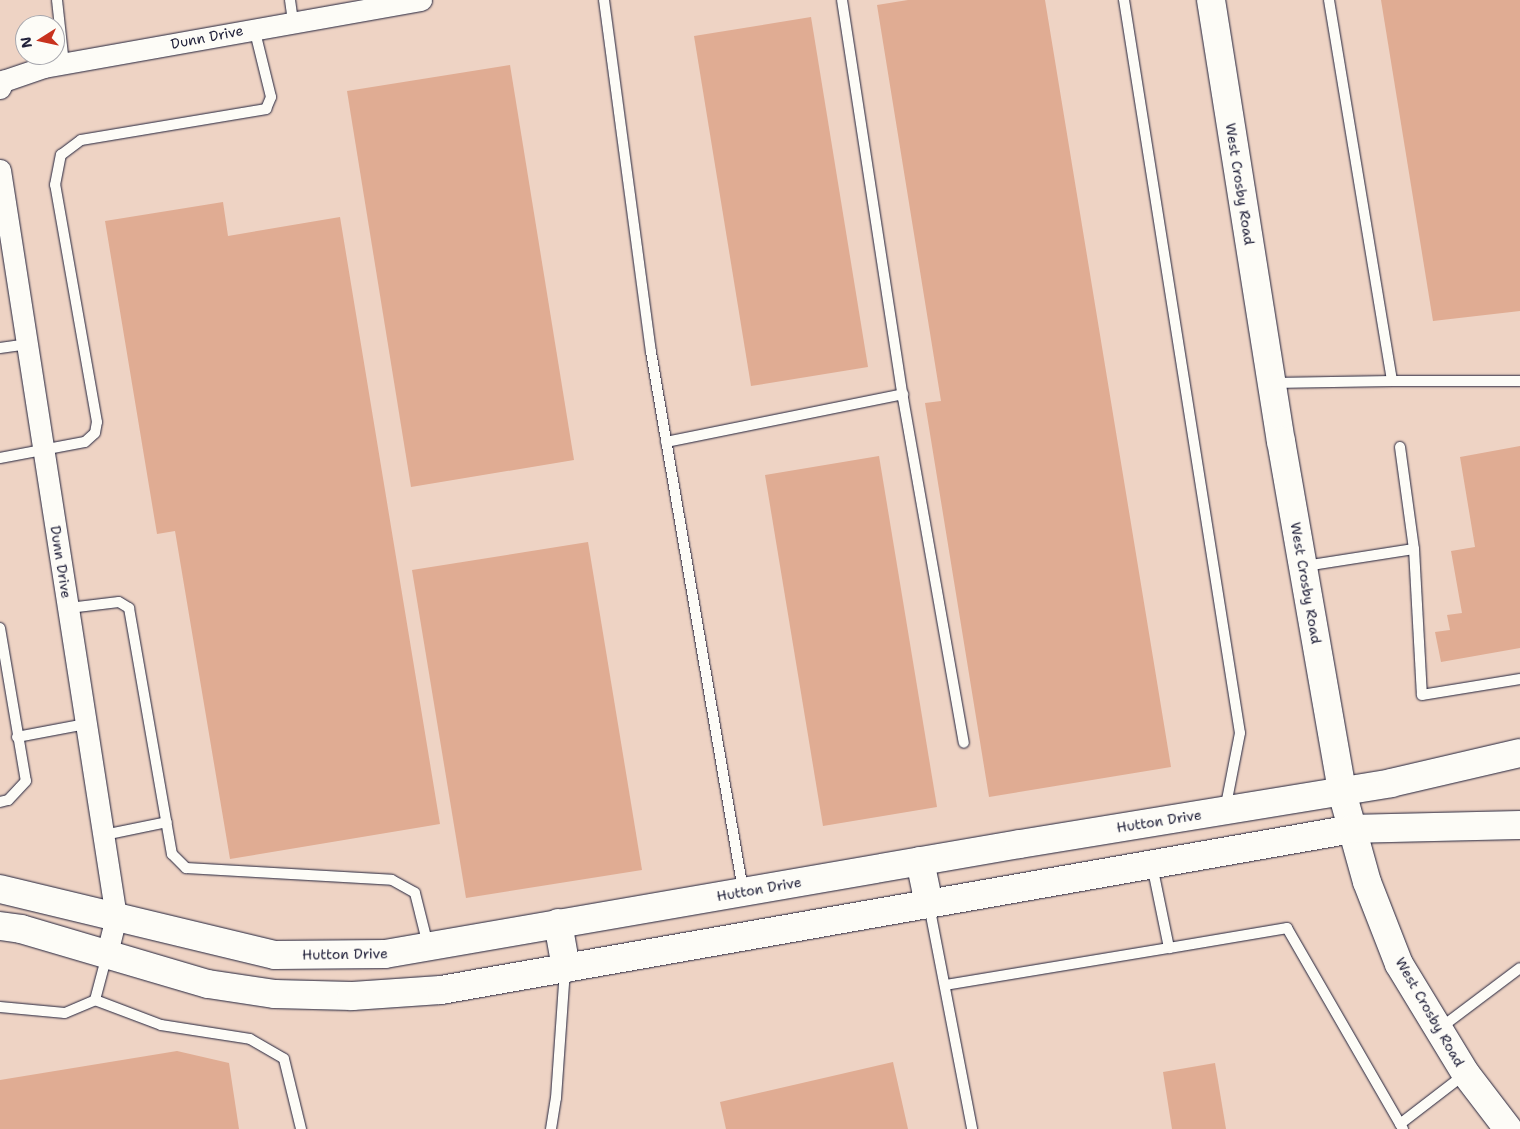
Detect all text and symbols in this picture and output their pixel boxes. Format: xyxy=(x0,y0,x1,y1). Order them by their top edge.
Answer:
north arrow xyxy=(15,15,65,65)
street label: Dunn Drive xyxy=(169,22,245,52)
text: N xyxy=(16,35,36,49)
street label: West Crosby Road xyxy=(1222,122,1258,246)
street label: West Crosby Road xyxy=(1287,521,1325,645)
street label: Dunn Drive xyxy=(47,524,75,600)
street label: Hutton Drive xyxy=(1115,806,1203,836)
street label: Hutton Drive xyxy=(715,873,803,905)
street label: Hutton Drive xyxy=(302,945,388,963)
street label: West Crosby Road xyxy=(1392,954,1468,1070)

